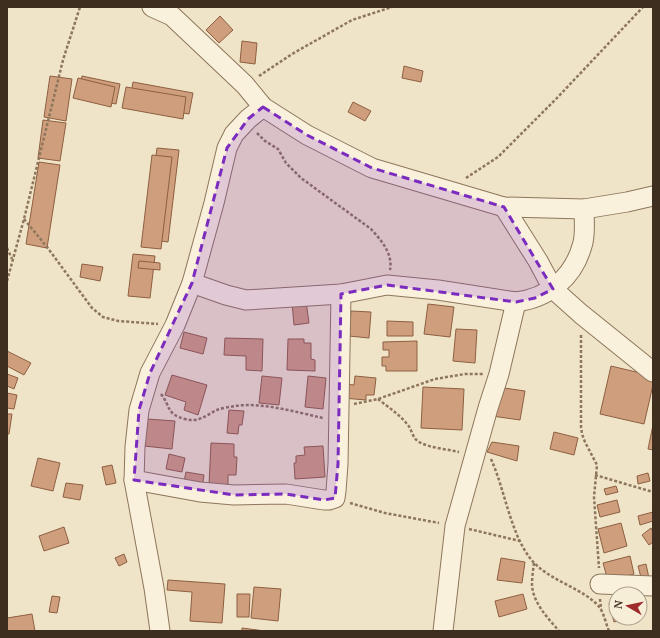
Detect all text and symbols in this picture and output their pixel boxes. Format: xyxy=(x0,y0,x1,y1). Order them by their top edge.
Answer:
north arrow xyxy=(608,586,648,626)
text: N xyxy=(611,599,626,610)

